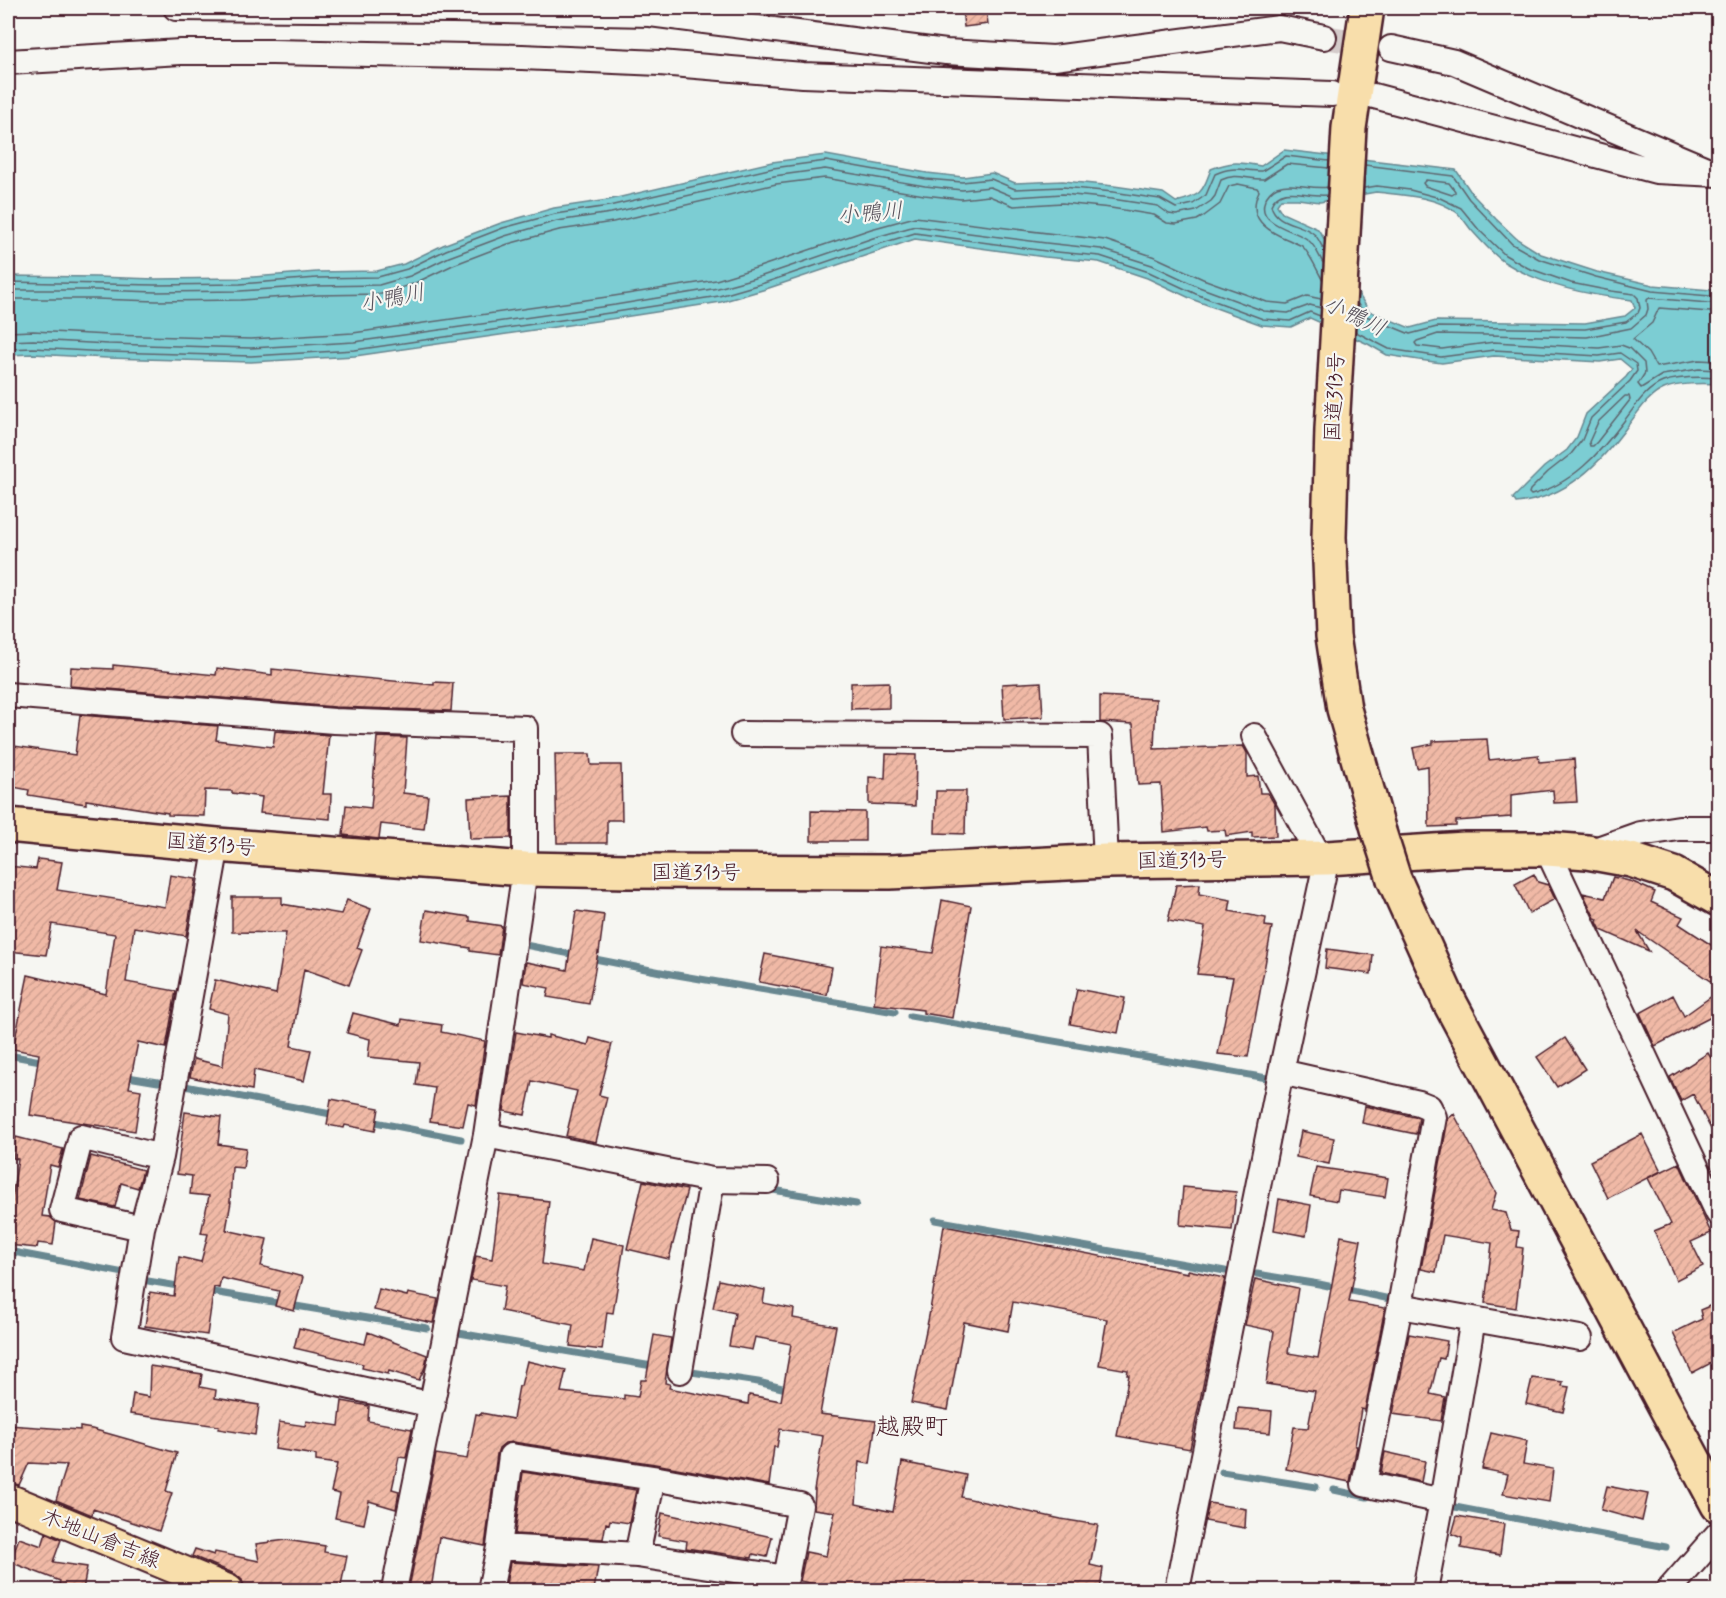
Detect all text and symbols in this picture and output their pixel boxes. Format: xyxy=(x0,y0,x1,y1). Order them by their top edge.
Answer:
water label: 小鴨川 xyxy=(836,197,904,231)
water label: 小鴨川 xyxy=(357,279,427,319)
water label: 小鴨川 xyxy=(1318,290,1390,343)
street label: 国道313号 xyxy=(1319,351,1351,443)
street label: 国道313号 xyxy=(165,827,257,863)
street label: 国道313号 xyxy=(1137,846,1227,876)
street label: 国道313号 xyxy=(651,859,741,887)
district label: 越殿町 xyxy=(876,1412,948,1443)
street label: 木地山倉吉線 xyxy=(37,1502,164,1576)

